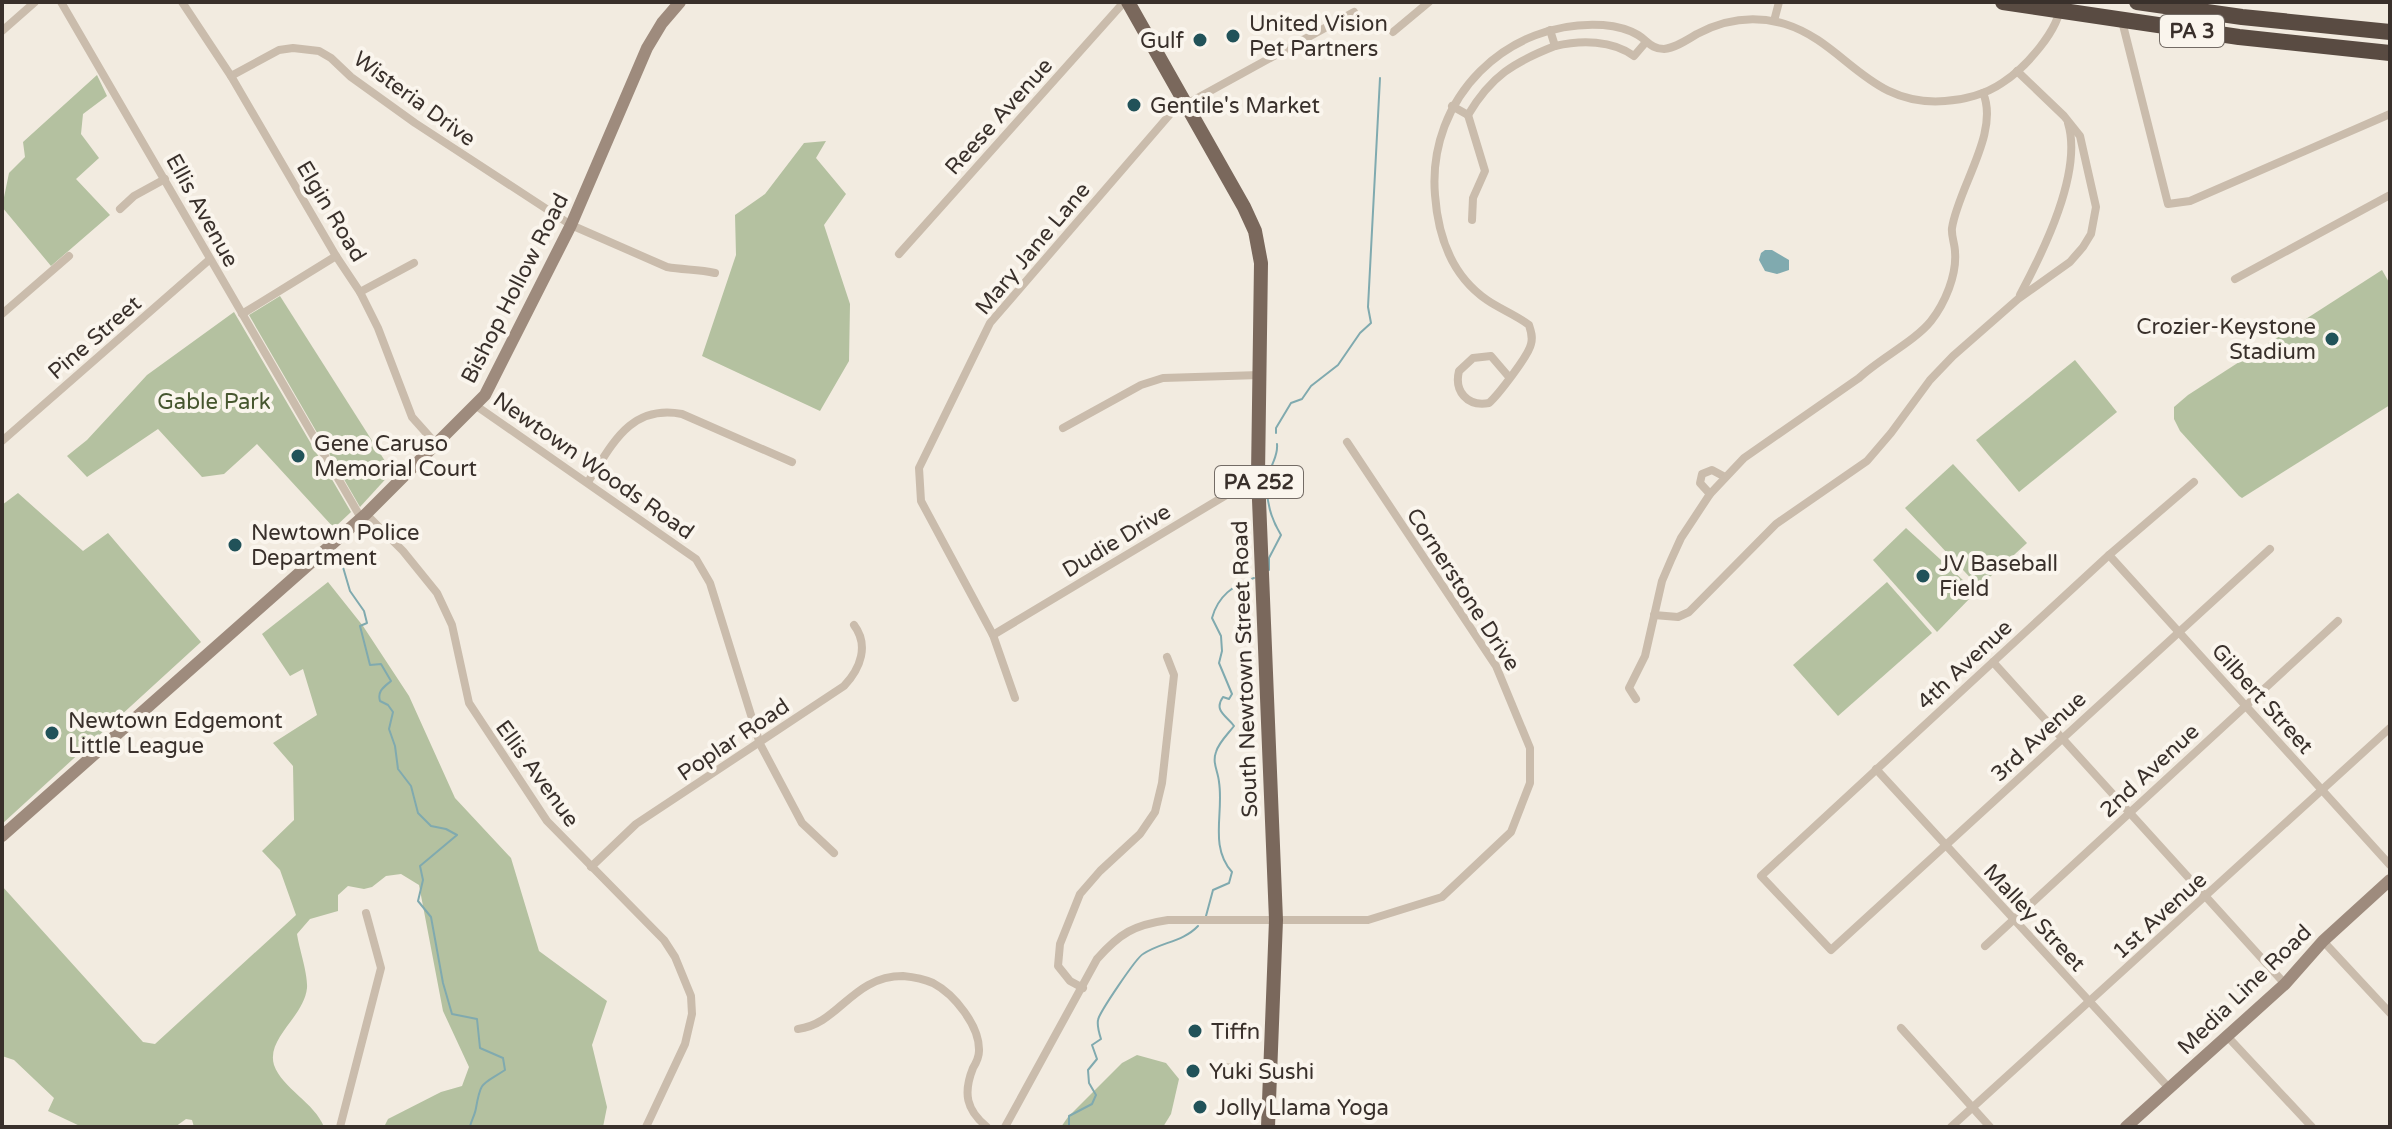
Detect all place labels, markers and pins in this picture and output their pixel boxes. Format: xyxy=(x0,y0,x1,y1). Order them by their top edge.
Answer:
place label: United Vision Pet Partners xyxy=(1249,11,1388,62)
marker: United Vision Pet Partners xyxy=(1224,27,1242,45)
place label: Gulf xyxy=(1140,28,1185,54)
marker: Gulf xyxy=(1191,31,1209,49)
place label: Gentile's Market xyxy=(1150,93,1320,119)
marker: Gentile's Market xyxy=(1125,96,1143,114)
place label: Crozier-Keystone Stadium xyxy=(2136,314,2316,365)
marker: Crozier-Keystone Stadium xyxy=(2323,330,2341,348)
place label: Gene Caruso Memorial Court xyxy=(314,431,477,482)
marker: Gene Caruso Memorial Court xyxy=(289,447,307,465)
place label: Newtown Police Department xyxy=(251,520,420,571)
marker: Newtown Police Department xyxy=(226,536,244,554)
place label: JV Baseball Field xyxy=(1939,551,2058,602)
marker: JV Baseball Field xyxy=(1914,567,1932,585)
place label: Newtown Edgemont Little League xyxy=(68,708,283,759)
marker: Newtown Edgemont Little League xyxy=(43,724,61,742)
place label: Tiffn xyxy=(1211,1019,1260,1045)
marker: Tiffn xyxy=(1186,1022,1204,1040)
place label: Yuki Sushi xyxy=(1209,1059,1314,1085)
marker: Yuki Sushi xyxy=(1184,1062,1202,1080)
place label: Jolly Llama Yoga xyxy=(1216,1095,1389,1121)
marker: Jolly Llama Yoga xyxy=(1191,1098,1209,1116)

